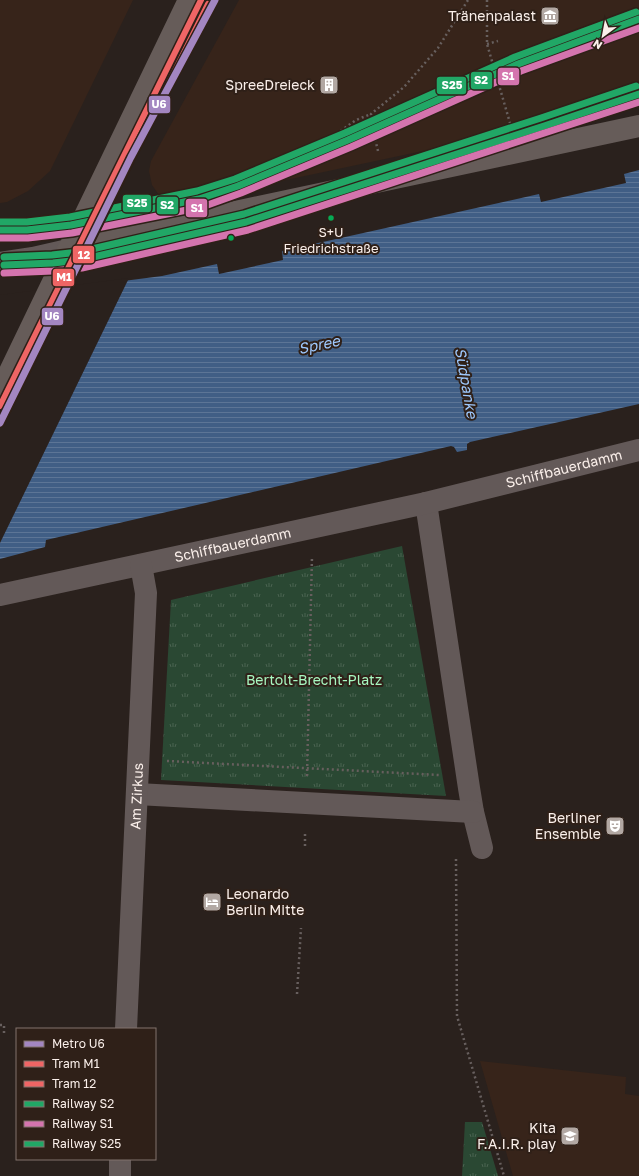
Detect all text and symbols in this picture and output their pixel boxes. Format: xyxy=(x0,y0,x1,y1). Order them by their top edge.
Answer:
museum icon: Tränenpalast xyxy=(539,5,561,27)
place label: Tränenpalast xyxy=(448,7,536,24)
north arrow xyxy=(583,16,623,56)
text: N xyxy=(590,37,604,53)
line badge: S1 xyxy=(497,67,520,86)
text: S1 xyxy=(501,69,515,82)
line badge: S2 xyxy=(470,71,493,90)
text: S2 xyxy=(474,73,488,86)
building icon: SpreeDreieck xyxy=(318,74,340,96)
place label: SpreeDreieck xyxy=(225,76,315,93)
line badge: S25 xyxy=(436,76,467,95)
text: S25 xyxy=(442,78,463,91)
line badge: U6 xyxy=(148,95,171,114)
text: U6 xyxy=(151,97,167,110)
line badge: S25 xyxy=(122,194,152,213)
text: S25 xyxy=(127,196,148,209)
line badge: S2 xyxy=(156,196,179,215)
text: S2 xyxy=(160,198,174,211)
line badge: S1 xyxy=(185,198,208,218)
text: S1 xyxy=(190,201,204,214)
marker: S+U Friedrichstraße xyxy=(326,213,336,223)
place label: S+U Friedrichstraße xyxy=(284,224,378,256)
unlabelled marker xyxy=(226,233,236,243)
line badge: 12 xyxy=(72,245,95,264)
text: 12 xyxy=(78,248,90,261)
line badge: M1 xyxy=(52,268,75,287)
text: M1 xyxy=(56,270,72,283)
line badge: U6 xyxy=(41,307,64,326)
text: U6 xyxy=(44,309,60,322)
water label: Spree xyxy=(296,331,342,357)
water label: Südpanke xyxy=(452,346,482,421)
street label: Schiffbauerdamm xyxy=(504,446,624,491)
street label: Schiffbauerdamm xyxy=(172,523,293,565)
park label: Bertolt-Brecht-Platz xyxy=(246,671,382,688)
street label: Am Zirkus xyxy=(126,762,146,830)
place label: Berliner Ensemble xyxy=(535,809,602,842)
theatre icon: Berliner Ensemble xyxy=(604,815,626,837)
place label: Leonardo Berlin Mitte xyxy=(226,885,304,918)
hotel icon: Leonardo Berlin Mitte xyxy=(201,891,223,913)
legend xyxy=(16,1028,156,1160)
text: Metro U6 xyxy=(52,1036,105,1051)
text: Tram M1 xyxy=(52,1056,100,1071)
text: Tram 12 xyxy=(52,1076,96,1091)
text: Railway S2 xyxy=(52,1096,114,1111)
text: Railway S1 xyxy=(52,1116,113,1131)
place label: Kita F.A.I.R. play xyxy=(477,1119,556,1152)
school or university icon: Kita F.A.I.R. play xyxy=(559,1125,581,1147)
text: Railway S25 xyxy=(52,1136,121,1151)

